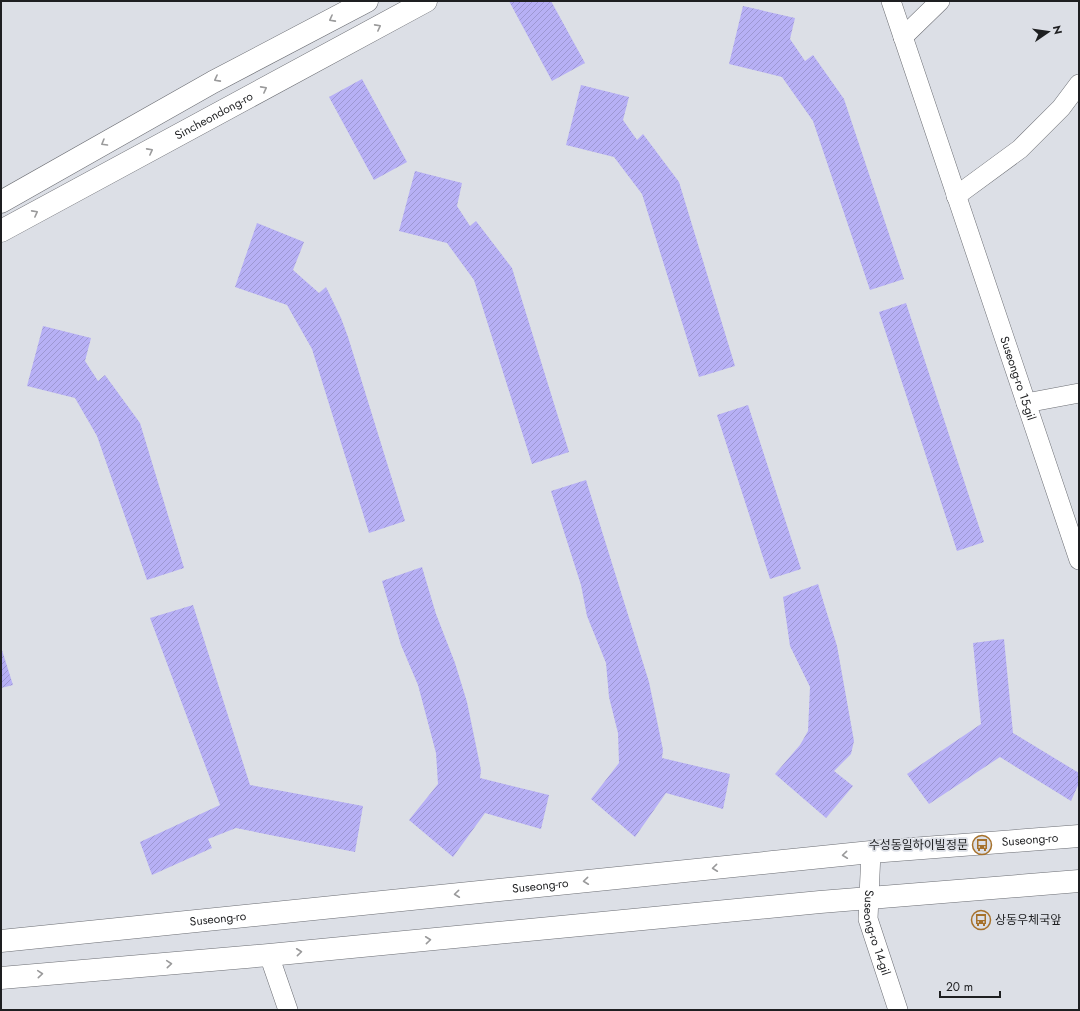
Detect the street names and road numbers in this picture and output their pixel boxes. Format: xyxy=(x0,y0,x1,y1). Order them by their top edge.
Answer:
street label: Sincheondong-ro xyxy=(171,87,257,144)
street label: Suseong-ro 15-gil xyxy=(995,334,1040,423)
street label: Suseong-ro xyxy=(1001,829,1059,851)
street label: Suseong-ro xyxy=(511,874,570,898)
street label: Suseong-ro 14-gil xyxy=(859,890,895,978)
street label: Suseong-ro xyxy=(189,907,247,931)

